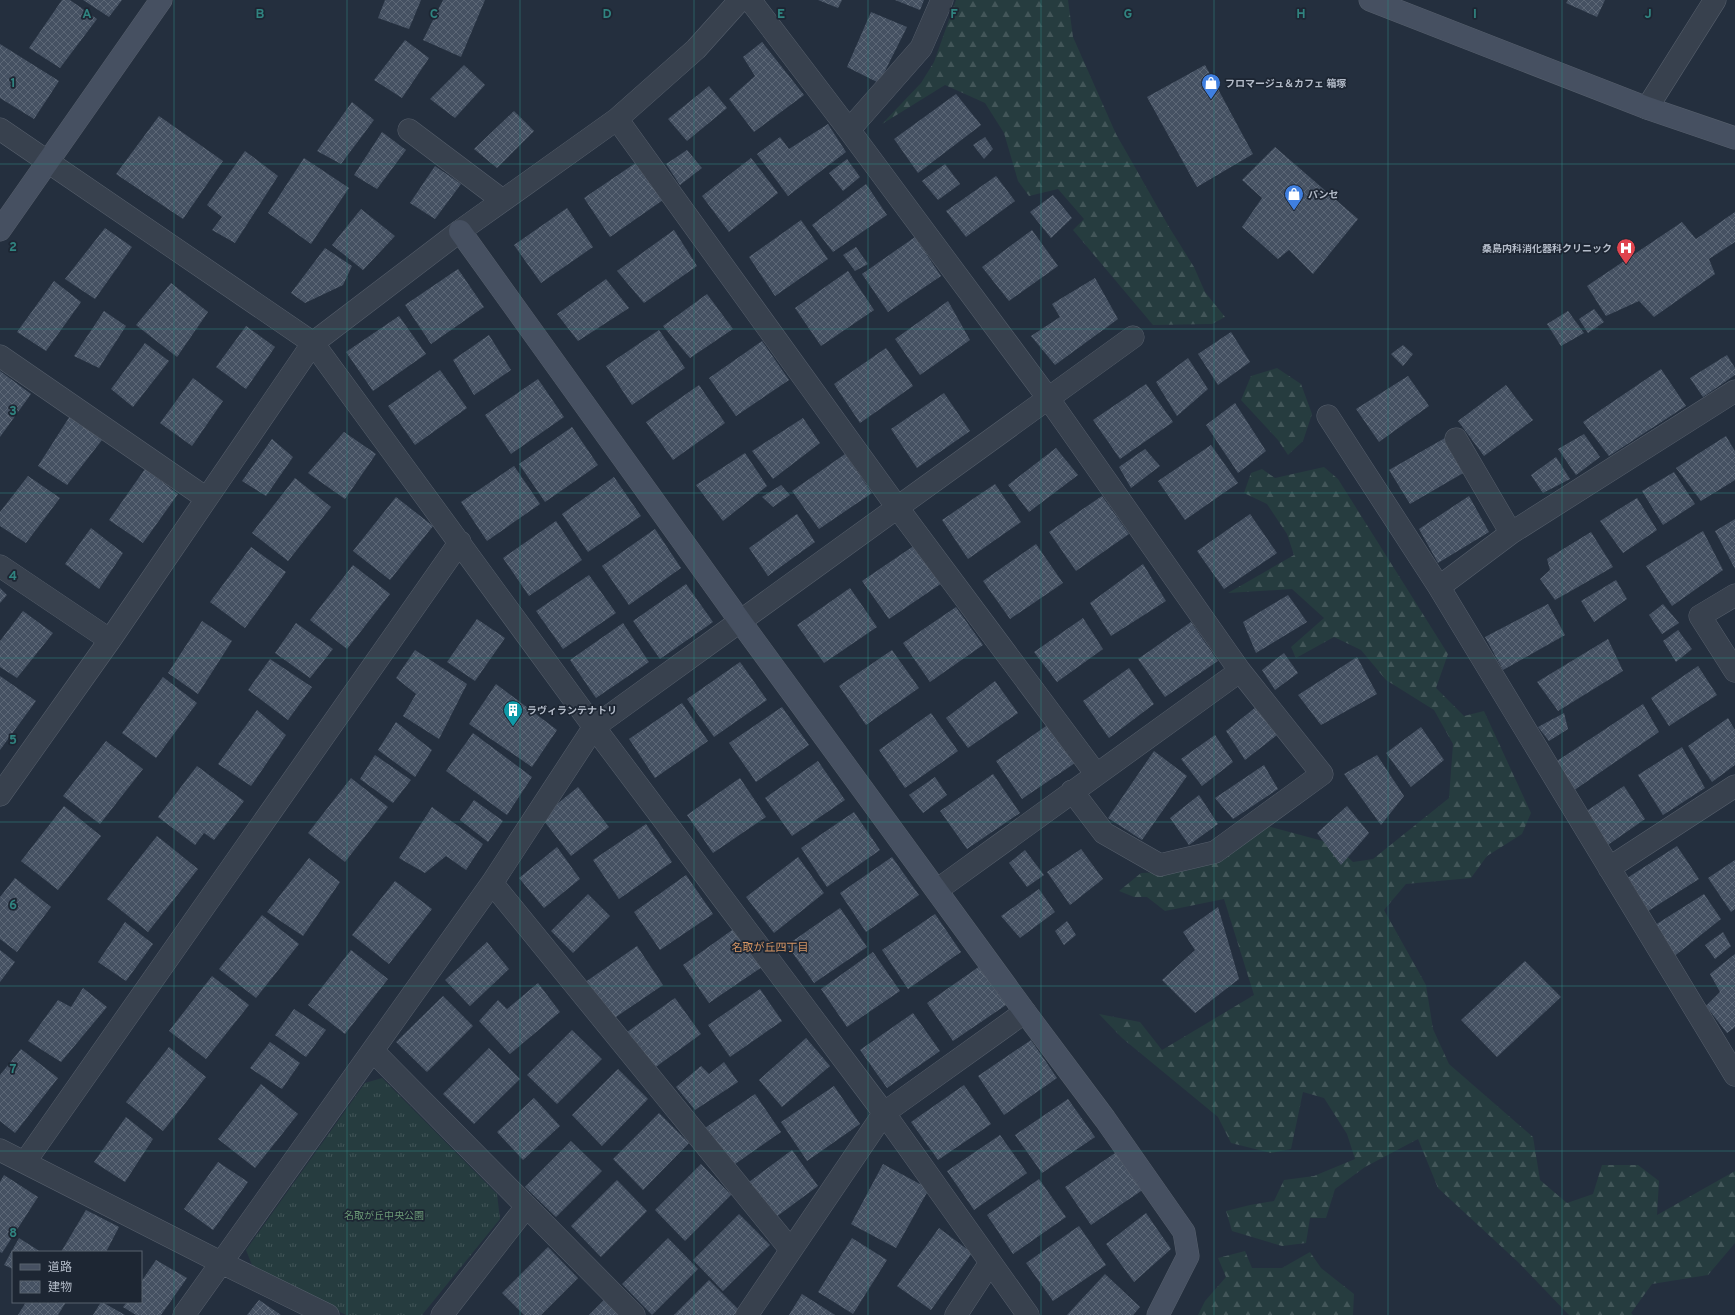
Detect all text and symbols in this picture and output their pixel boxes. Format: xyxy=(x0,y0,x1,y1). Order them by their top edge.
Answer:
text: A xyxy=(82,7,92,23)
text: B xyxy=(256,7,265,23)
text: C xyxy=(430,7,438,23)
text: D xyxy=(602,7,612,23)
text: E xyxy=(777,7,785,23)
text: F xyxy=(950,7,958,23)
text: G xyxy=(1124,7,1133,23)
text: H xyxy=(1296,7,1306,23)
text: I xyxy=(1473,7,1477,23)
text: J xyxy=(1644,7,1652,23)
shop icon: フロマージュ＆カフェ 箱塚 xyxy=(1200,72,1222,100)
text: 1 xyxy=(10,76,16,92)
place label: フロマージュ＆カフェ 箱塚 xyxy=(1225,78,1347,91)
shop icon: パンセ xyxy=(1283,183,1305,211)
place label: パンセ xyxy=(1308,189,1339,202)
hospital icon: 桑島内科消化器科クリニック xyxy=(1615,237,1637,265)
text: 2 xyxy=(9,240,17,256)
place label: 桑島内科消化器科クリニック xyxy=(1482,243,1612,256)
text: 3 xyxy=(9,404,17,420)
text: 4 xyxy=(9,569,17,585)
building icon: ラヴィランテナトリ xyxy=(502,699,524,727)
place label: ラヴィランテナトリ xyxy=(527,705,617,718)
text: 5 xyxy=(9,733,17,749)
text: 6 xyxy=(9,898,17,914)
district label: 名取が丘四丁目 xyxy=(732,941,809,955)
text: 7 xyxy=(10,1062,17,1078)
park label: 名取が丘中央公園 xyxy=(344,1210,424,1223)
text: 8 xyxy=(9,1226,17,1242)
legend xyxy=(12,1251,142,1303)
text: 道路 xyxy=(48,1260,72,1276)
text: 建物 xyxy=(48,1280,72,1296)

